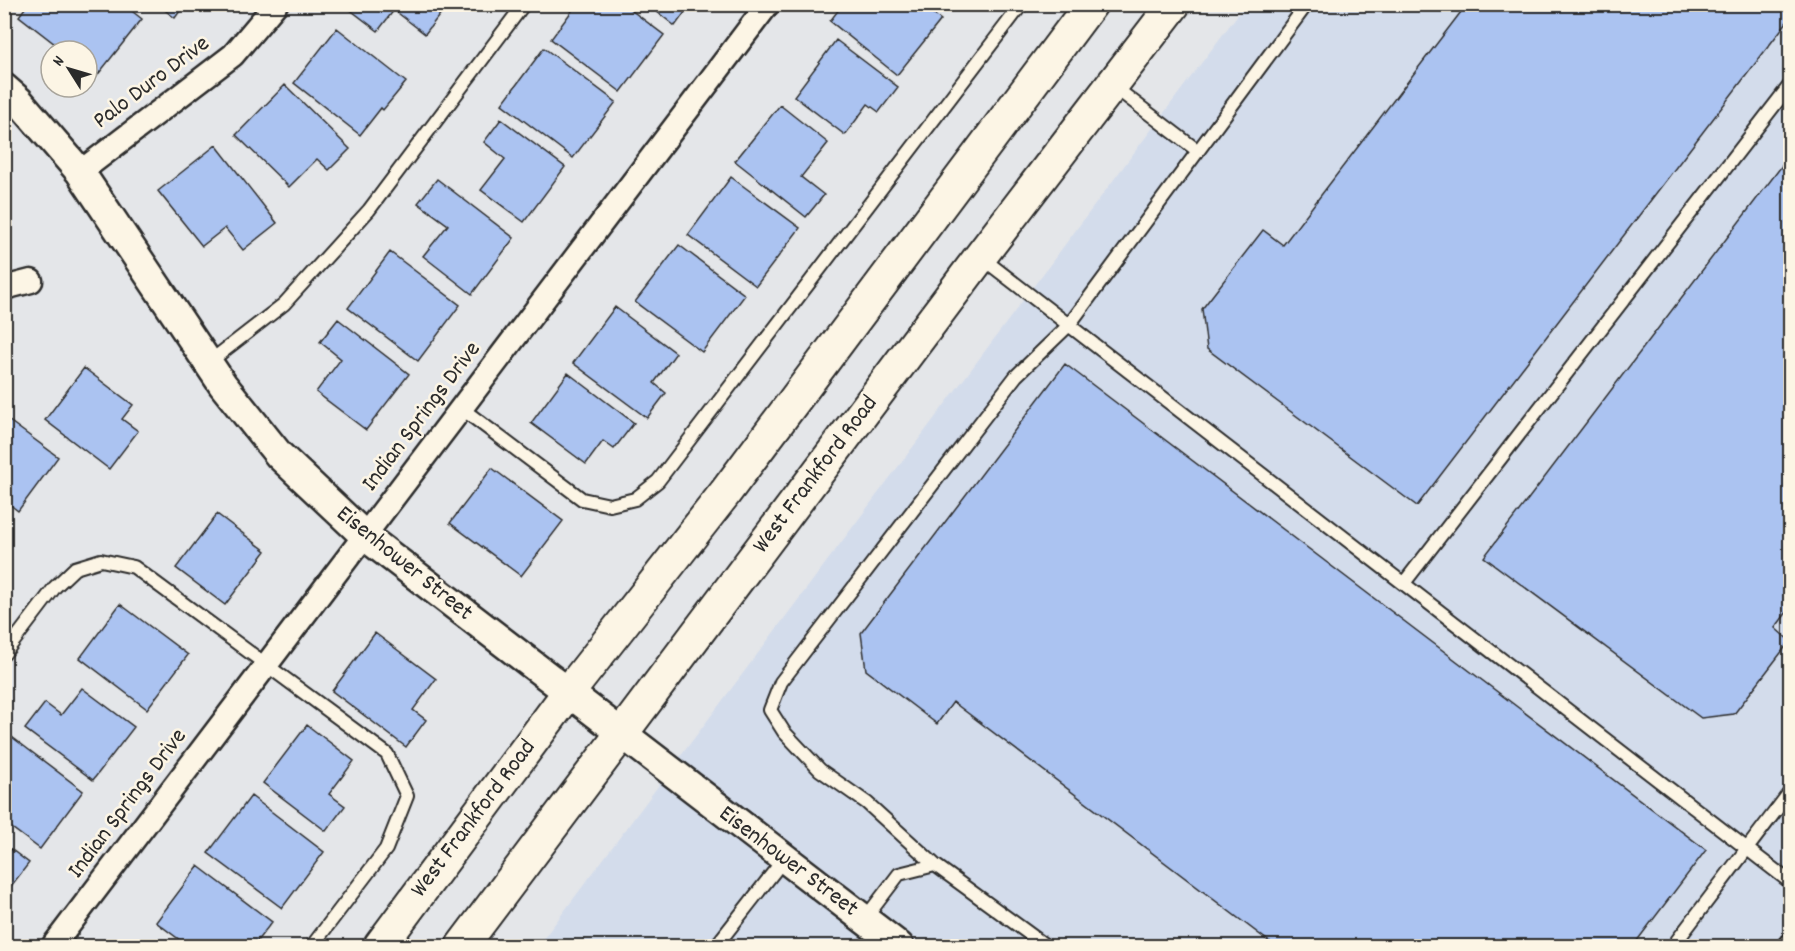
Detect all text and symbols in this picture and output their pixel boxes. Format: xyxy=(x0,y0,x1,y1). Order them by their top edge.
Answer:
street label: Palo Duro Drive xyxy=(87,28,217,138)
north arrow xyxy=(39,39,99,99)
text: N xyxy=(47,51,71,72)
street label: Indian Springs Drive xyxy=(354,335,490,499)
street label: West Frankford Road xyxy=(745,389,887,561)
street label: Eisenhower Street xyxy=(328,498,480,630)
street label: Indian Springs Drive xyxy=(60,722,196,886)
street label: West Frankford Road xyxy=(403,733,545,905)
street label: Eisenhower Street xyxy=(711,798,865,926)

